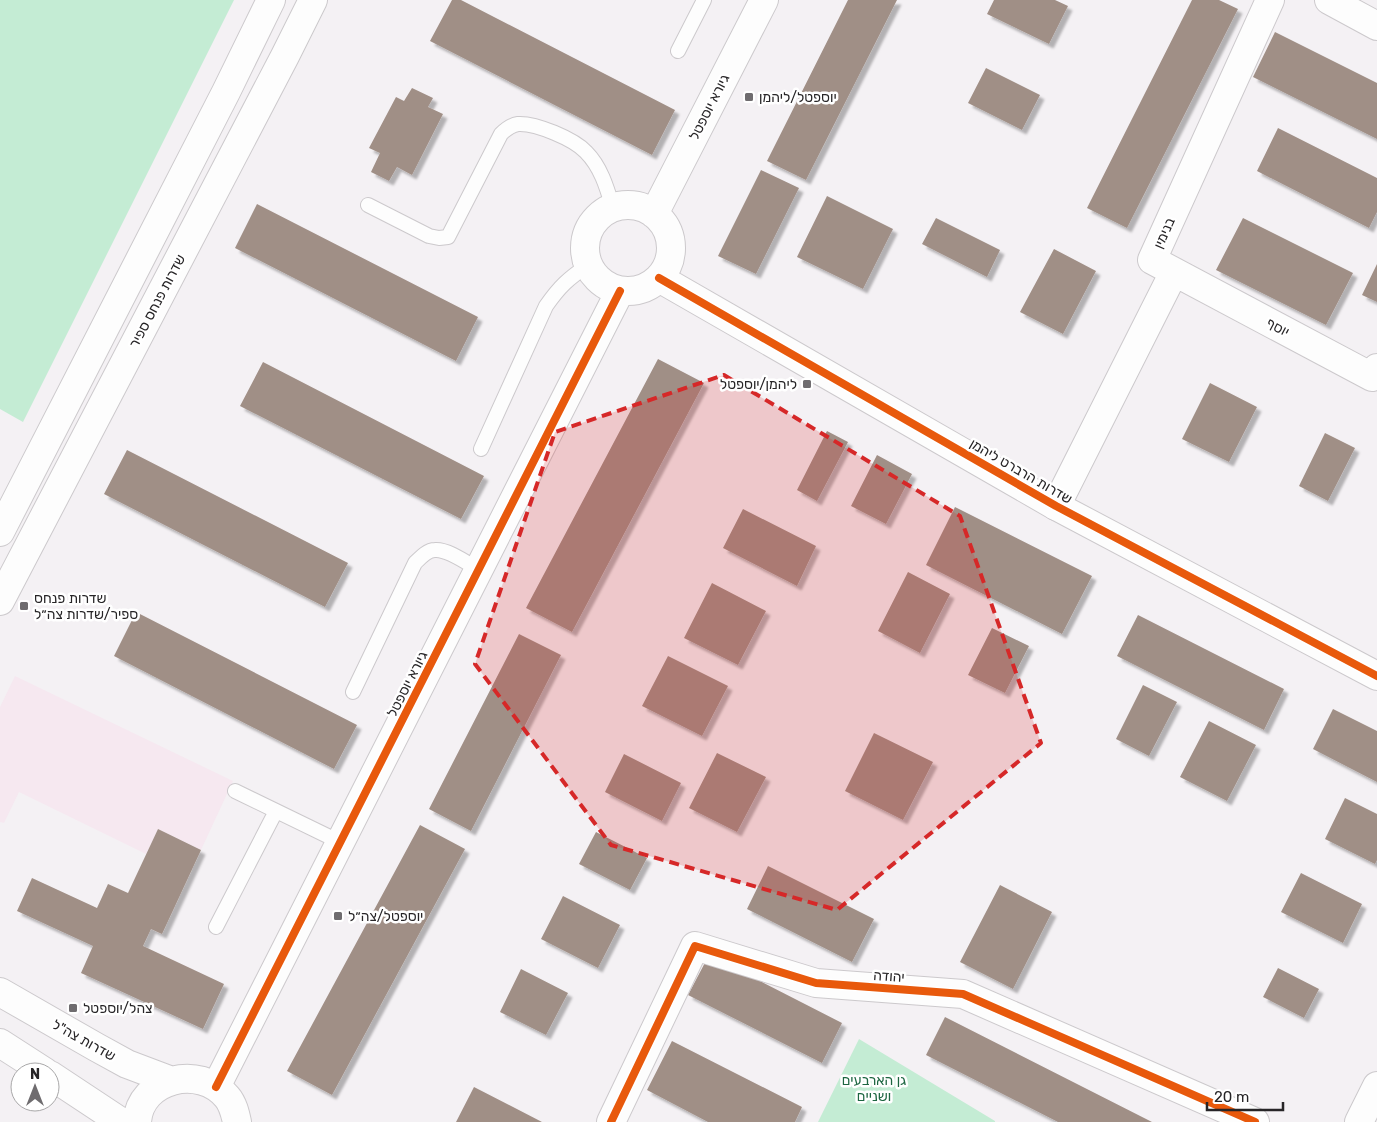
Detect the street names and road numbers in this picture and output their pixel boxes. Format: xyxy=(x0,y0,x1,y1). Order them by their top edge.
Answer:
street label: גיורא יוספטל xyxy=(686,71,733,143)
street label: בנימין xyxy=(1150,215,1179,251)
street label: שדרות פנחס ספיר xyxy=(126,252,189,351)
street label: יוסף xyxy=(1263,314,1292,341)
street label: שדרות הרברט ליהמן xyxy=(966,435,1075,508)
street label: גיורא יוספטל xyxy=(384,648,431,720)
street label: יהודה xyxy=(873,967,905,986)
street label: שדרות צה"ל xyxy=(49,1016,118,1065)

